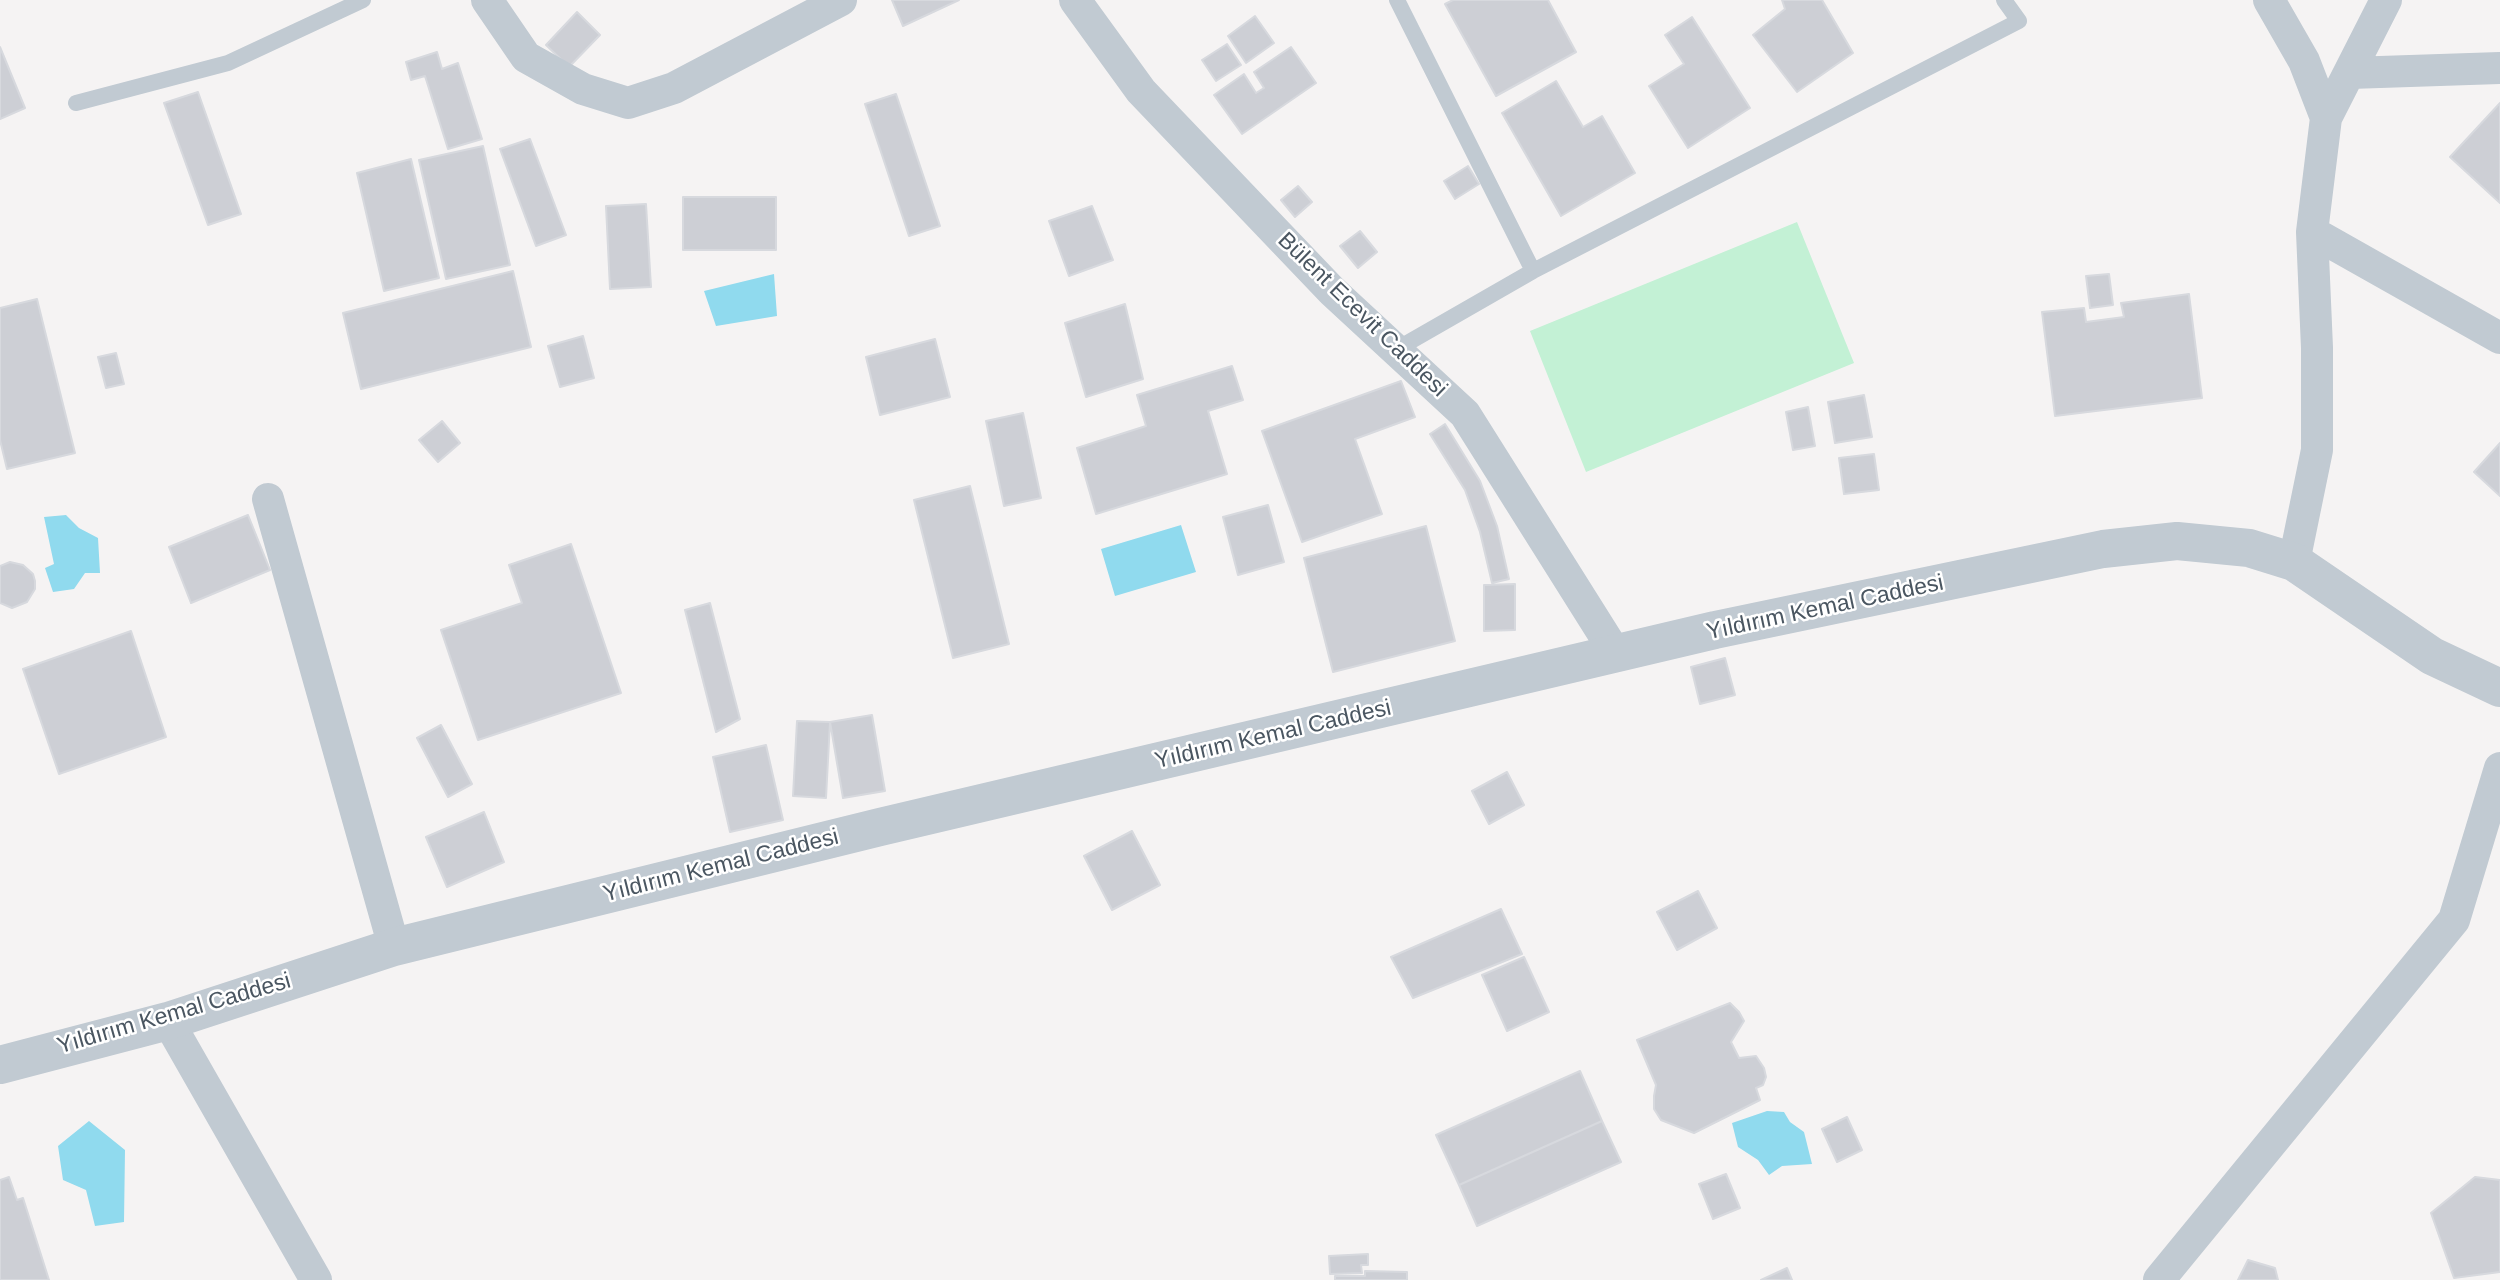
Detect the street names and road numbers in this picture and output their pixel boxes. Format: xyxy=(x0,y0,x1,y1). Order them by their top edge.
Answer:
street label: Bülent Ecevit Caddesi xyxy=(1271,227,1453,403)
street label: Yıldırım Kemal Caddesi xyxy=(1704,569,1946,647)
street label: Yıldırım Kemal Caddesi xyxy=(1152,694,1394,776)
street label: Yıldırım Kemal Caddesi xyxy=(600,823,842,909)
street label: Yıldırım Kemal Caddesi xyxy=(54,967,294,1061)

